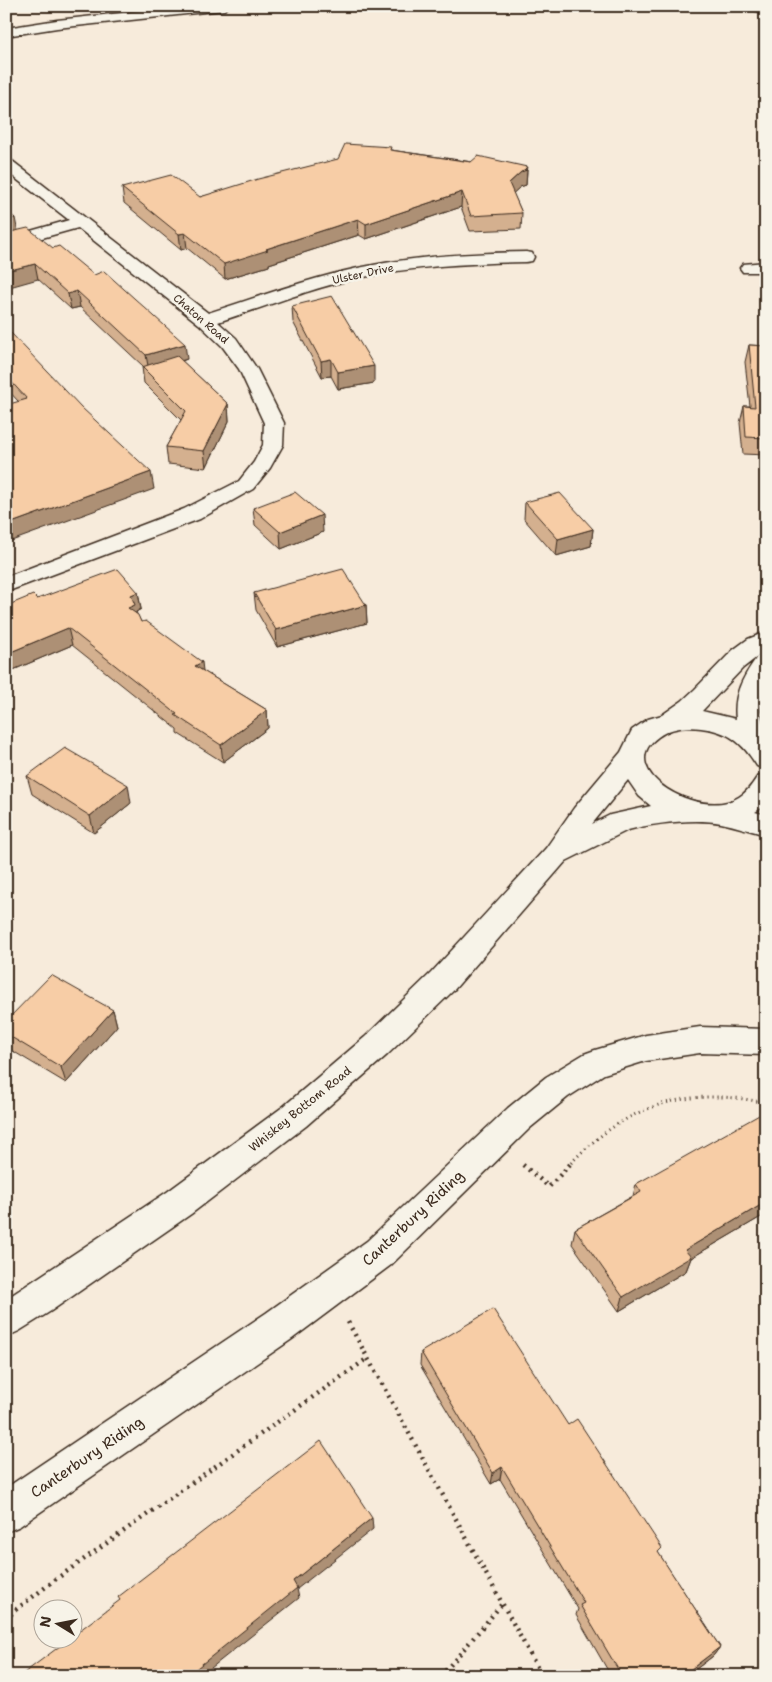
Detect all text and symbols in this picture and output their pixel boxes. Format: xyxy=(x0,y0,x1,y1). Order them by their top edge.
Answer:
street label: Ulster Drive xyxy=(331,260,395,288)
street label: Chaton Road xyxy=(170,291,232,347)
street label: Whiskey Bottom Road xyxy=(245,1062,355,1155)
street label: Canterbury Riding xyxy=(358,1166,468,1270)
street label: Canterbury Riding xyxy=(27,1412,147,1502)
north arrow xyxy=(32,1600,82,1650)
text: N xyxy=(35,1615,55,1629)

